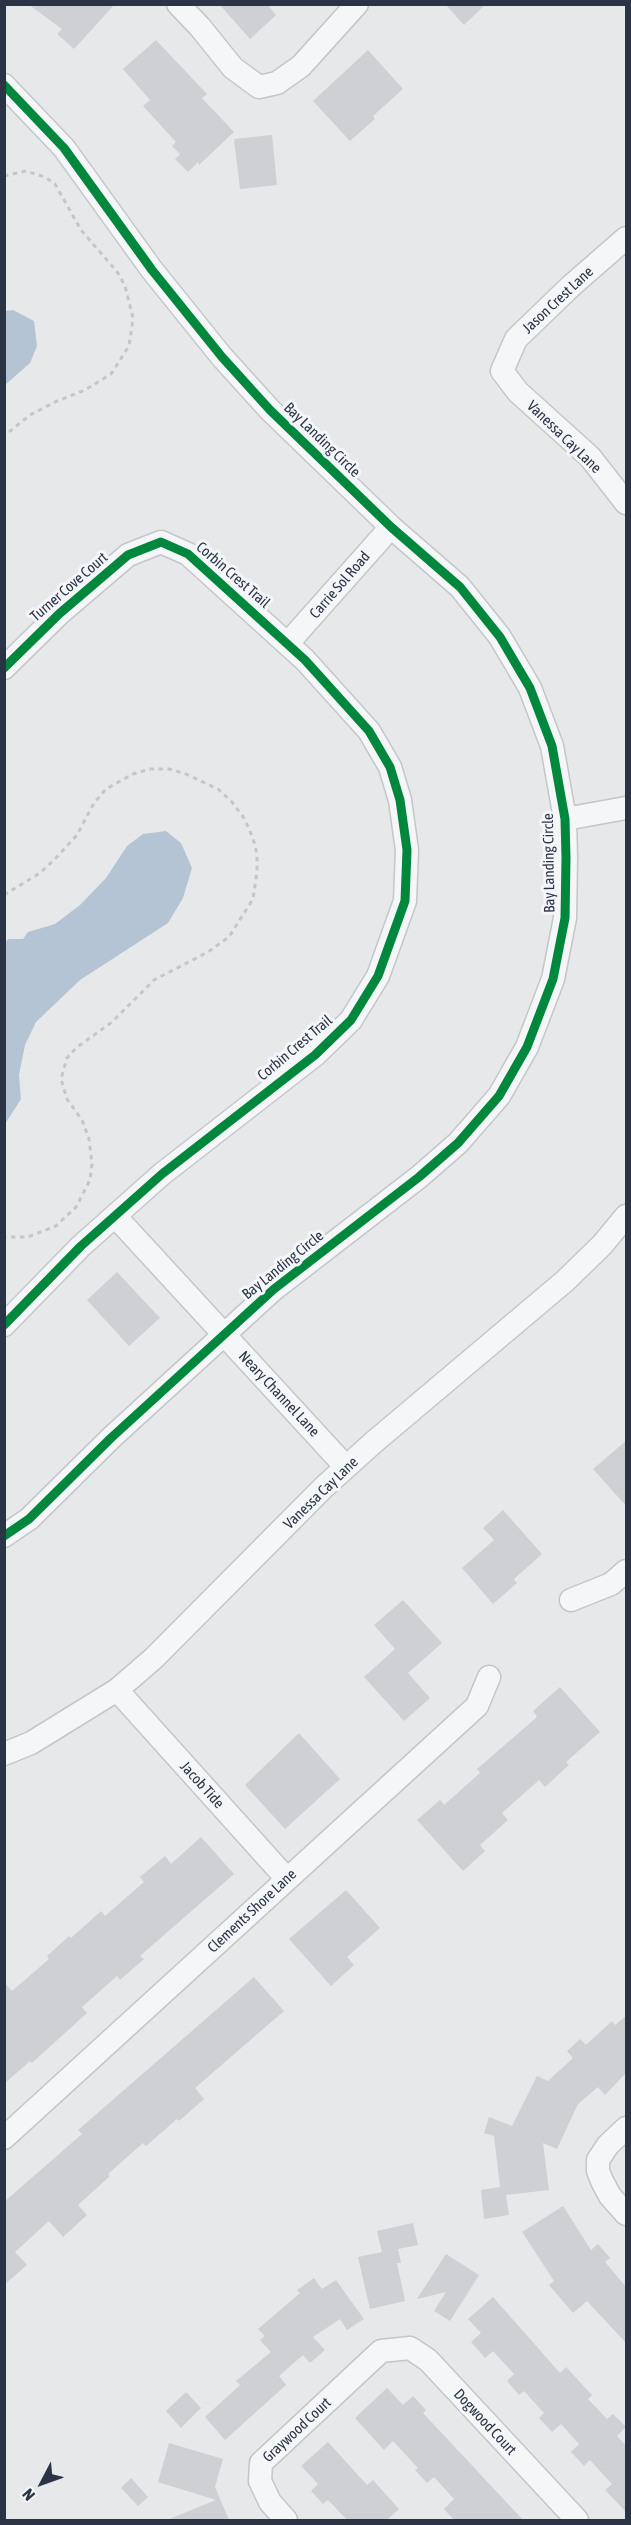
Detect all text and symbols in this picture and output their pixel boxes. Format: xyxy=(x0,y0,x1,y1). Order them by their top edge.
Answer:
street label: Jason Crest Lane xyxy=(519,263,597,337)
street label: Vanessa Cay Lane xyxy=(523,397,605,477)
street label: Bay Landing Circle xyxy=(280,399,364,481)
street label: Corbin Crest Trail xyxy=(192,538,274,612)
street label: Carrie Sol Road xyxy=(306,548,374,622)
street label: Turner Cove Court xyxy=(27,549,111,625)
street label: Bay Landing Circle xyxy=(539,813,559,913)
street label: Corbin Crest Trail xyxy=(254,1012,336,1084)
street label: Bay Landing Circle xyxy=(239,1227,327,1303)
street label: Neary Channel Lane xyxy=(235,1347,323,1441)
street label: Vanessa Cay Lane xyxy=(280,1453,362,1533)
street label: Jacob Tide xyxy=(176,1758,228,1812)
street label: Clements Shore Lane xyxy=(204,1865,300,1957)
street label: Dogwood Court xyxy=(450,2385,520,2459)
street label: Graywood Court xyxy=(259,2394,335,2466)
north arrow xyxy=(12,2453,72,2513)
text: N xyxy=(19,2485,38,2504)

